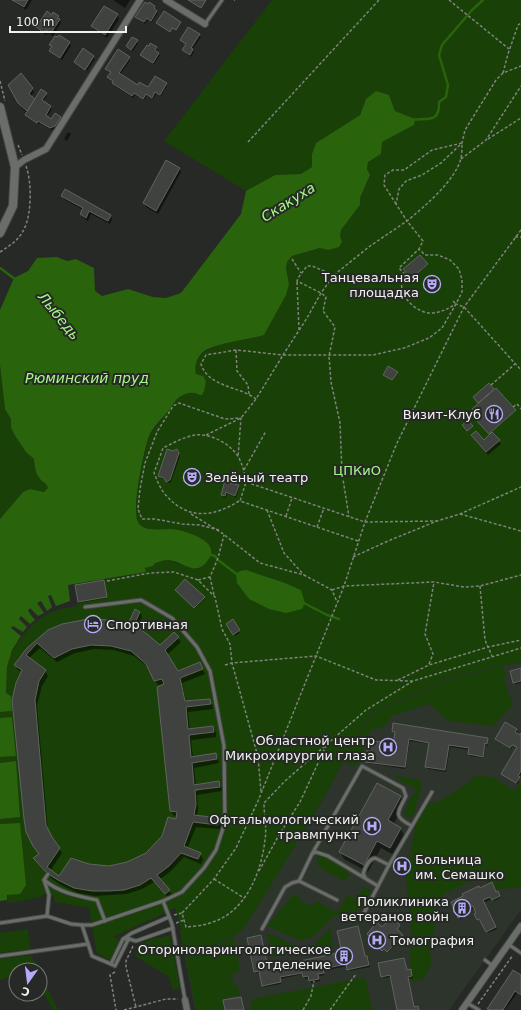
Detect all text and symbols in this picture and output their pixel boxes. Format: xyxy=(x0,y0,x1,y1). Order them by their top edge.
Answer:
scale bar xyxy=(10,8,126,34)
text: 100 m xyxy=(16,15,54,29)
water label: Скакуха xyxy=(258,179,318,225)
place label: Танцевальная площадка xyxy=(321,270,419,300)
theatre icon: Танцевальная площадка xyxy=(422,274,442,294)
water label: Лыбедь xyxy=(34,288,83,343)
water label: Рюминский пруд xyxy=(25,370,149,386)
restaurant icon: Визит-Клуб xyxy=(484,404,504,424)
place label: Визит-Клуб xyxy=(403,407,481,422)
park label: ЦПКиО xyxy=(333,463,381,478)
theatre icon: Зелёный театр xyxy=(182,467,202,487)
place label: Зелёный театр xyxy=(205,470,308,485)
hotel icon: Спортивная xyxy=(83,614,103,634)
place label: Спортивная xyxy=(106,617,188,632)
place label: Областной центр Микрохирургии глаза xyxy=(225,733,375,763)
hospital icon: Областной центр Микрохирургии глаза xyxy=(378,737,398,757)
place label: Офтальмологический травмпункт xyxy=(209,812,359,842)
hospital icon: Офтальмологический травмпункт xyxy=(362,816,382,836)
place label: Больница им. Семашко xyxy=(415,852,504,882)
hospital icon: Больница им. Семашко xyxy=(392,856,412,876)
place label: Поликлиника ветеранов войн xyxy=(341,894,449,924)
building icon: Поликлиника ветеранов войн xyxy=(452,898,472,918)
hospital icon: Томография xyxy=(367,930,387,950)
place label: Томография xyxy=(389,933,474,948)
place label: Оториноларингологическое отделение xyxy=(138,942,331,972)
building icon: Оториноларингологическое отделение xyxy=(334,946,354,966)
north arrow xyxy=(8,962,48,1002)
text: С xyxy=(20,984,31,999)

